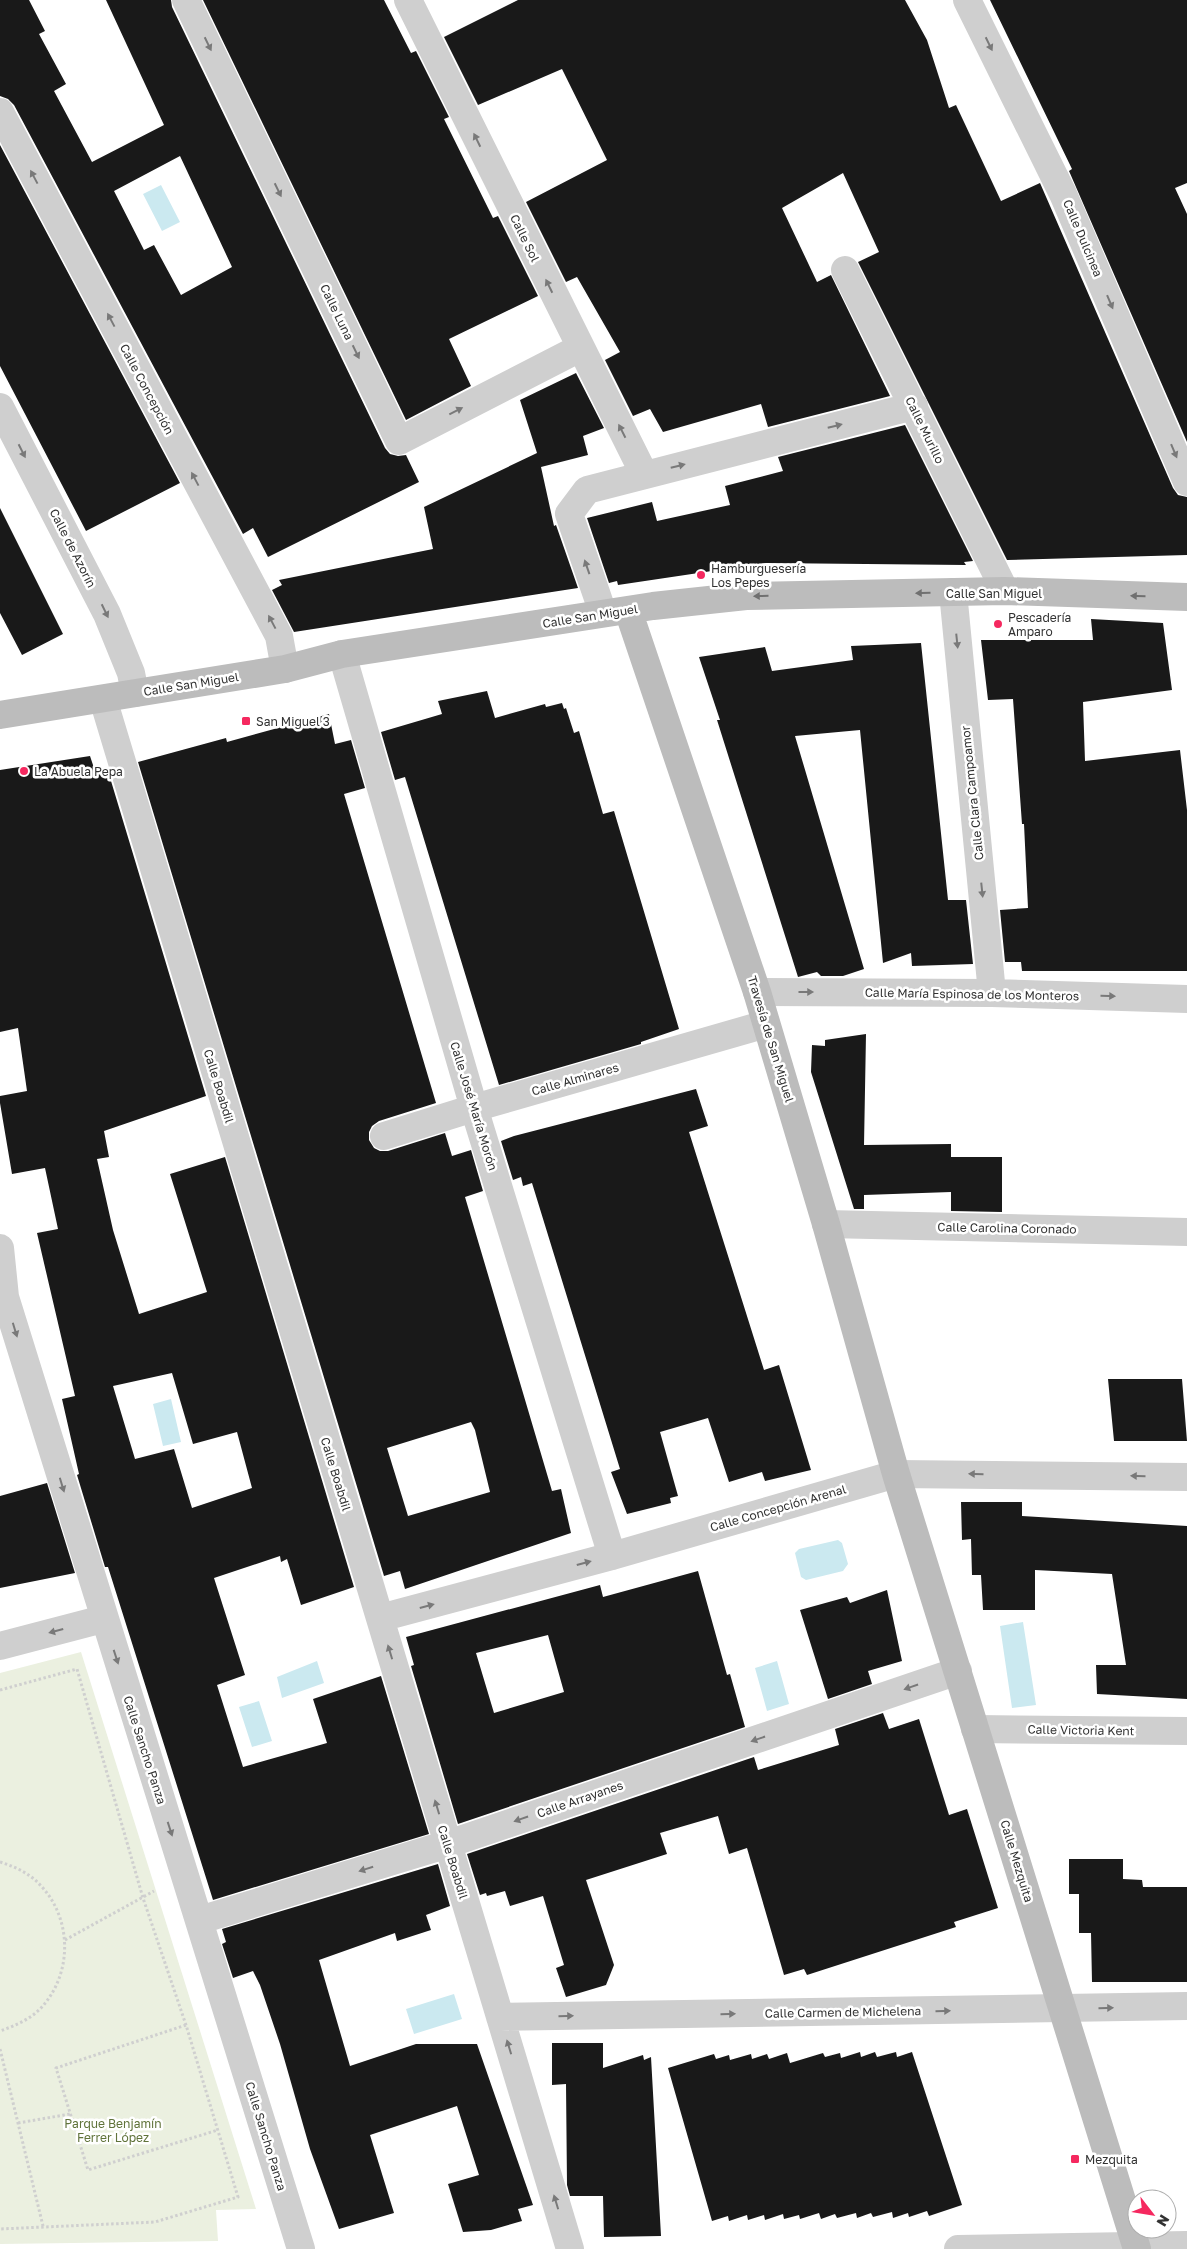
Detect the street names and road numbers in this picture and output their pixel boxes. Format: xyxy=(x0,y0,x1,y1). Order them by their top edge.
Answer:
street label: Calle Dulcinea xyxy=(1060,197,1106,279)
street label: Calle Sol xyxy=(507,212,543,264)
street label: Calle Luna xyxy=(317,282,357,342)
street label: Calle Concepción xyxy=(117,341,177,437)
street label: Calle Murillo xyxy=(902,394,948,466)
street label: Calle de Azorín xyxy=(47,506,99,590)
street label: Calle San Miguel xyxy=(946,586,1042,601)
street label: Calle San Miguel xyxy=(541,601,639,631)
street label: Calle San Miguel xyxy=(142,669,240,699)
street label: Calle Clara Campoamor xyxy=(957,725,987,861)
street label: Travesía de San Miguel xyxy=(745,974,797,1104)
street label: Calle María Espinosa de los Monteros xyxy=(865,985,1079,1003)
street label: Calle José María Morón xyxy=(447,1040,501,1172)
street label: Calle Boabdil xyxy=(201,1047,237,1125)
street label: Calle Alminares xyxy=(530,1059,620,1099)
street label: Calle Carolina Coronado xyxy=(937,1219,1077,1237)
street label: Calle Boabdil xyxy=(318,1435,354,1513)
street label: Calle Concepción Arenal xyxy=(708,1481,848,1535)
street label: Calle Sancho Panza xyxy=(120,1694,170,1806)
street label: Calle Victoria Kent xyxy=(1027,1722,1135,1738)
street label: Calle Arrayanes xyxy=(535,1777,625,1821)
street label: Calle Mezquita xyxy=(997,1818,1037,1904)
street label: Calle Boabdil xyxy=(435,1823,471,1901)
street label: Calle Carmen de Michelena xyxy=(765,2003,921,2021)
street label: Calle Sancho Panza xyxy=(242,2080,290,2192)

